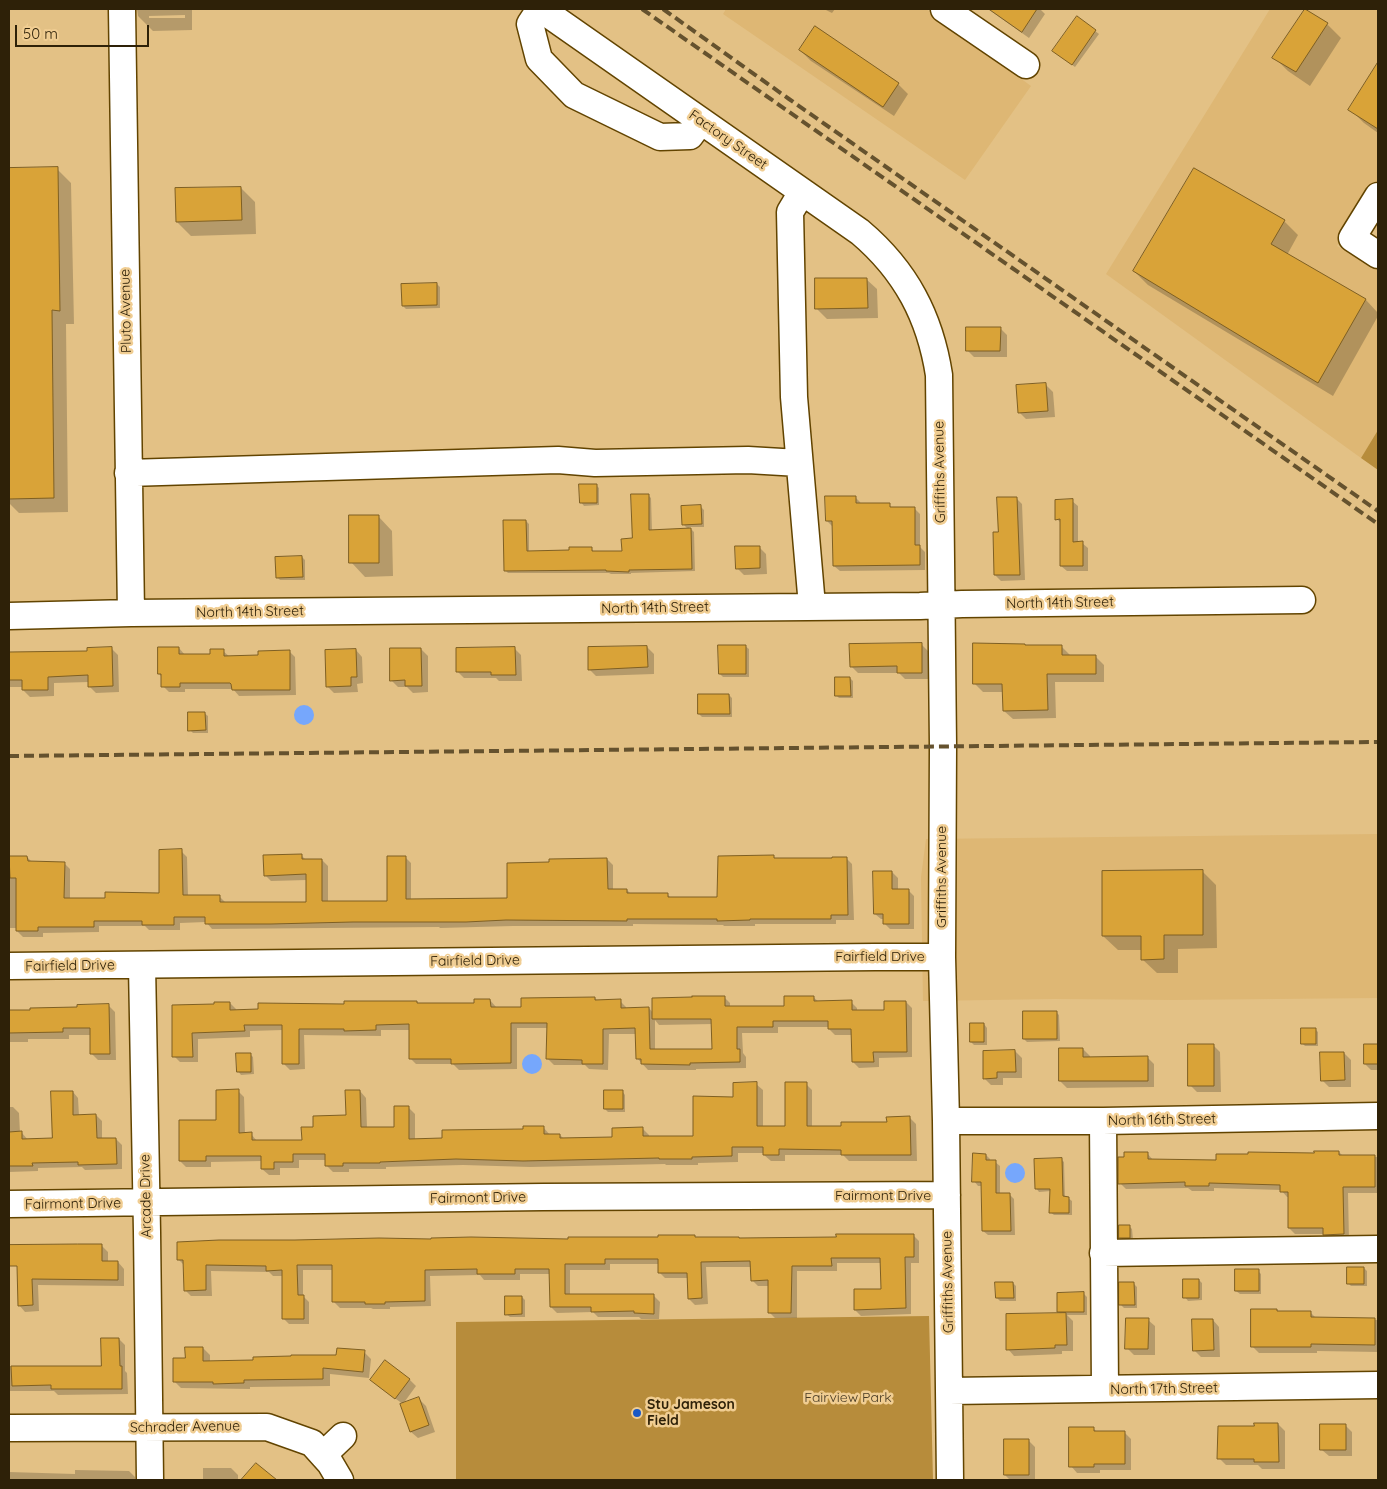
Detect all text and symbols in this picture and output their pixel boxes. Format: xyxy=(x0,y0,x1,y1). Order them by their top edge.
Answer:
scale bar xyxy=(18,15,151,47)
text: 50 m xyxy=(23,24,58,43)
street label: Factory Street xyxy=(686,107,770,173)
street label: Pluto Avenue xyxy=(117,269,135,353)
street label: Griffiths Avenue xyxy=(931,421,949,523)
street label: North 14th Street xyxy=(1006,594,1114,612)
street label: North 14th Street xyxy=(601,599,709,617)
street label: North 14th Street xyxy=(196,603,304,621)
street label: Griffiths Avenue xyxy=(934,826,950,928)
street label: Fairfield Drive xyxy=(835,949,925,965)
street label: Fairfield Drive xyxy=(430,952,520,970)
street label: Fairfield Drive xyxy=(25,957,115,975)
street label: North 16th Street xyxy=(1108,1111,1216,1129)
street label: Arcade Drive xyxy=(137,1154,155,1238)
street label: Fairmont Drive xyxy=(835,1188,931,1204)
street label: Fairmont Drive xyxy=(430,1189,526,1207)
street label: Fairmont Drive xyxy=(25,1195,121,1213)
street label: Griffiths Avenue xyxy=(939,1231,957,1333)
street label: North 17th Street xyxy=(1110,1380,1218,1398)
park label: Fairview Park xyxy=(804,1390,892,1406)
place label: Stu Jameson Field xyxy=(647,1397,735,1430)
marker: Stu Jameson Field xyxy=(631,1407,643,1419)
street label: Schrader Avenue xyxy=(130,1418,240,1436)

